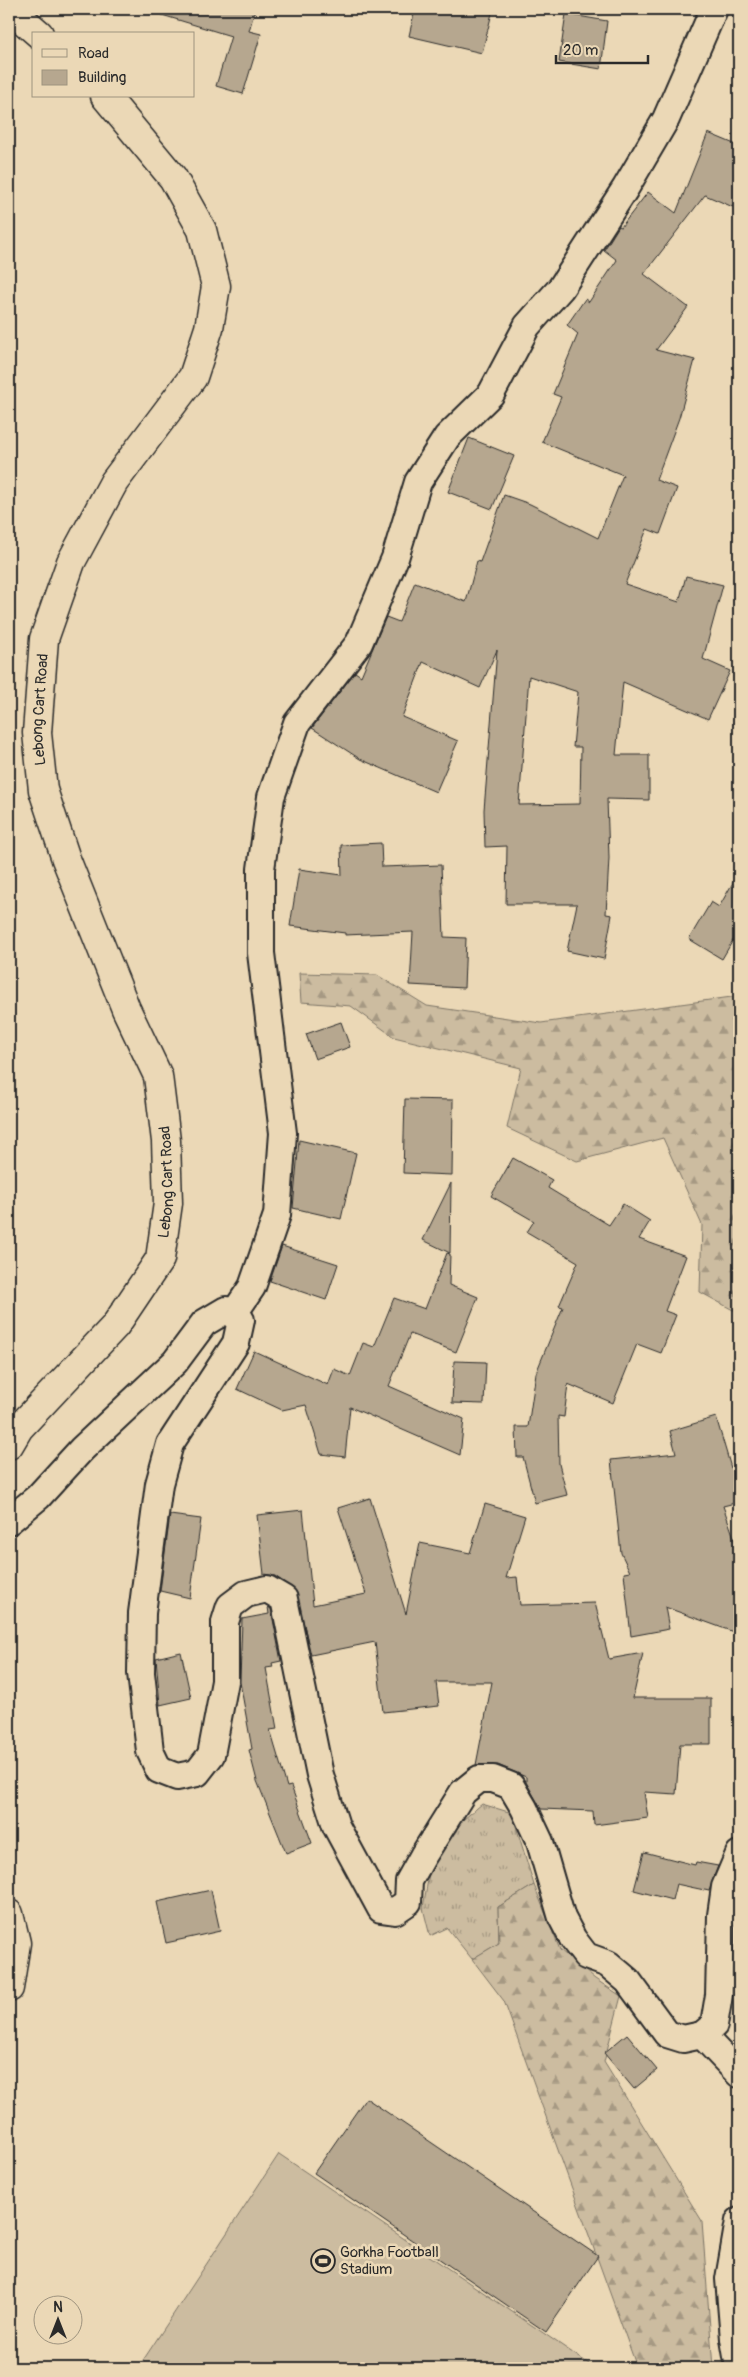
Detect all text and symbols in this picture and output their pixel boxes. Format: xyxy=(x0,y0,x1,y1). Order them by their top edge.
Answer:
legend xyxy=(32,32,195,98)
scale bar xyxy=(556,32,648,64)
text: 20 m xyxy=(563,41,598,60)
text: Road xyxy=(78,44,109,63)
text: Building xyxy=(78,68,126,87)
street label: Lebong Cart Road xyxy=(27,653,52,767)
street label: Lebong Cart Road xyxy=(154,1125,178,1239)
place label: Gorkha Football Stadium xyxy=(340,2243,439,2279)
sports icon: Gorkha Football Stadium xyxy=(310,2248,336,2274)
north arrow xyxy=(32,2294,82,2344)
text: N xyxy=(53,2299,63,2316)

